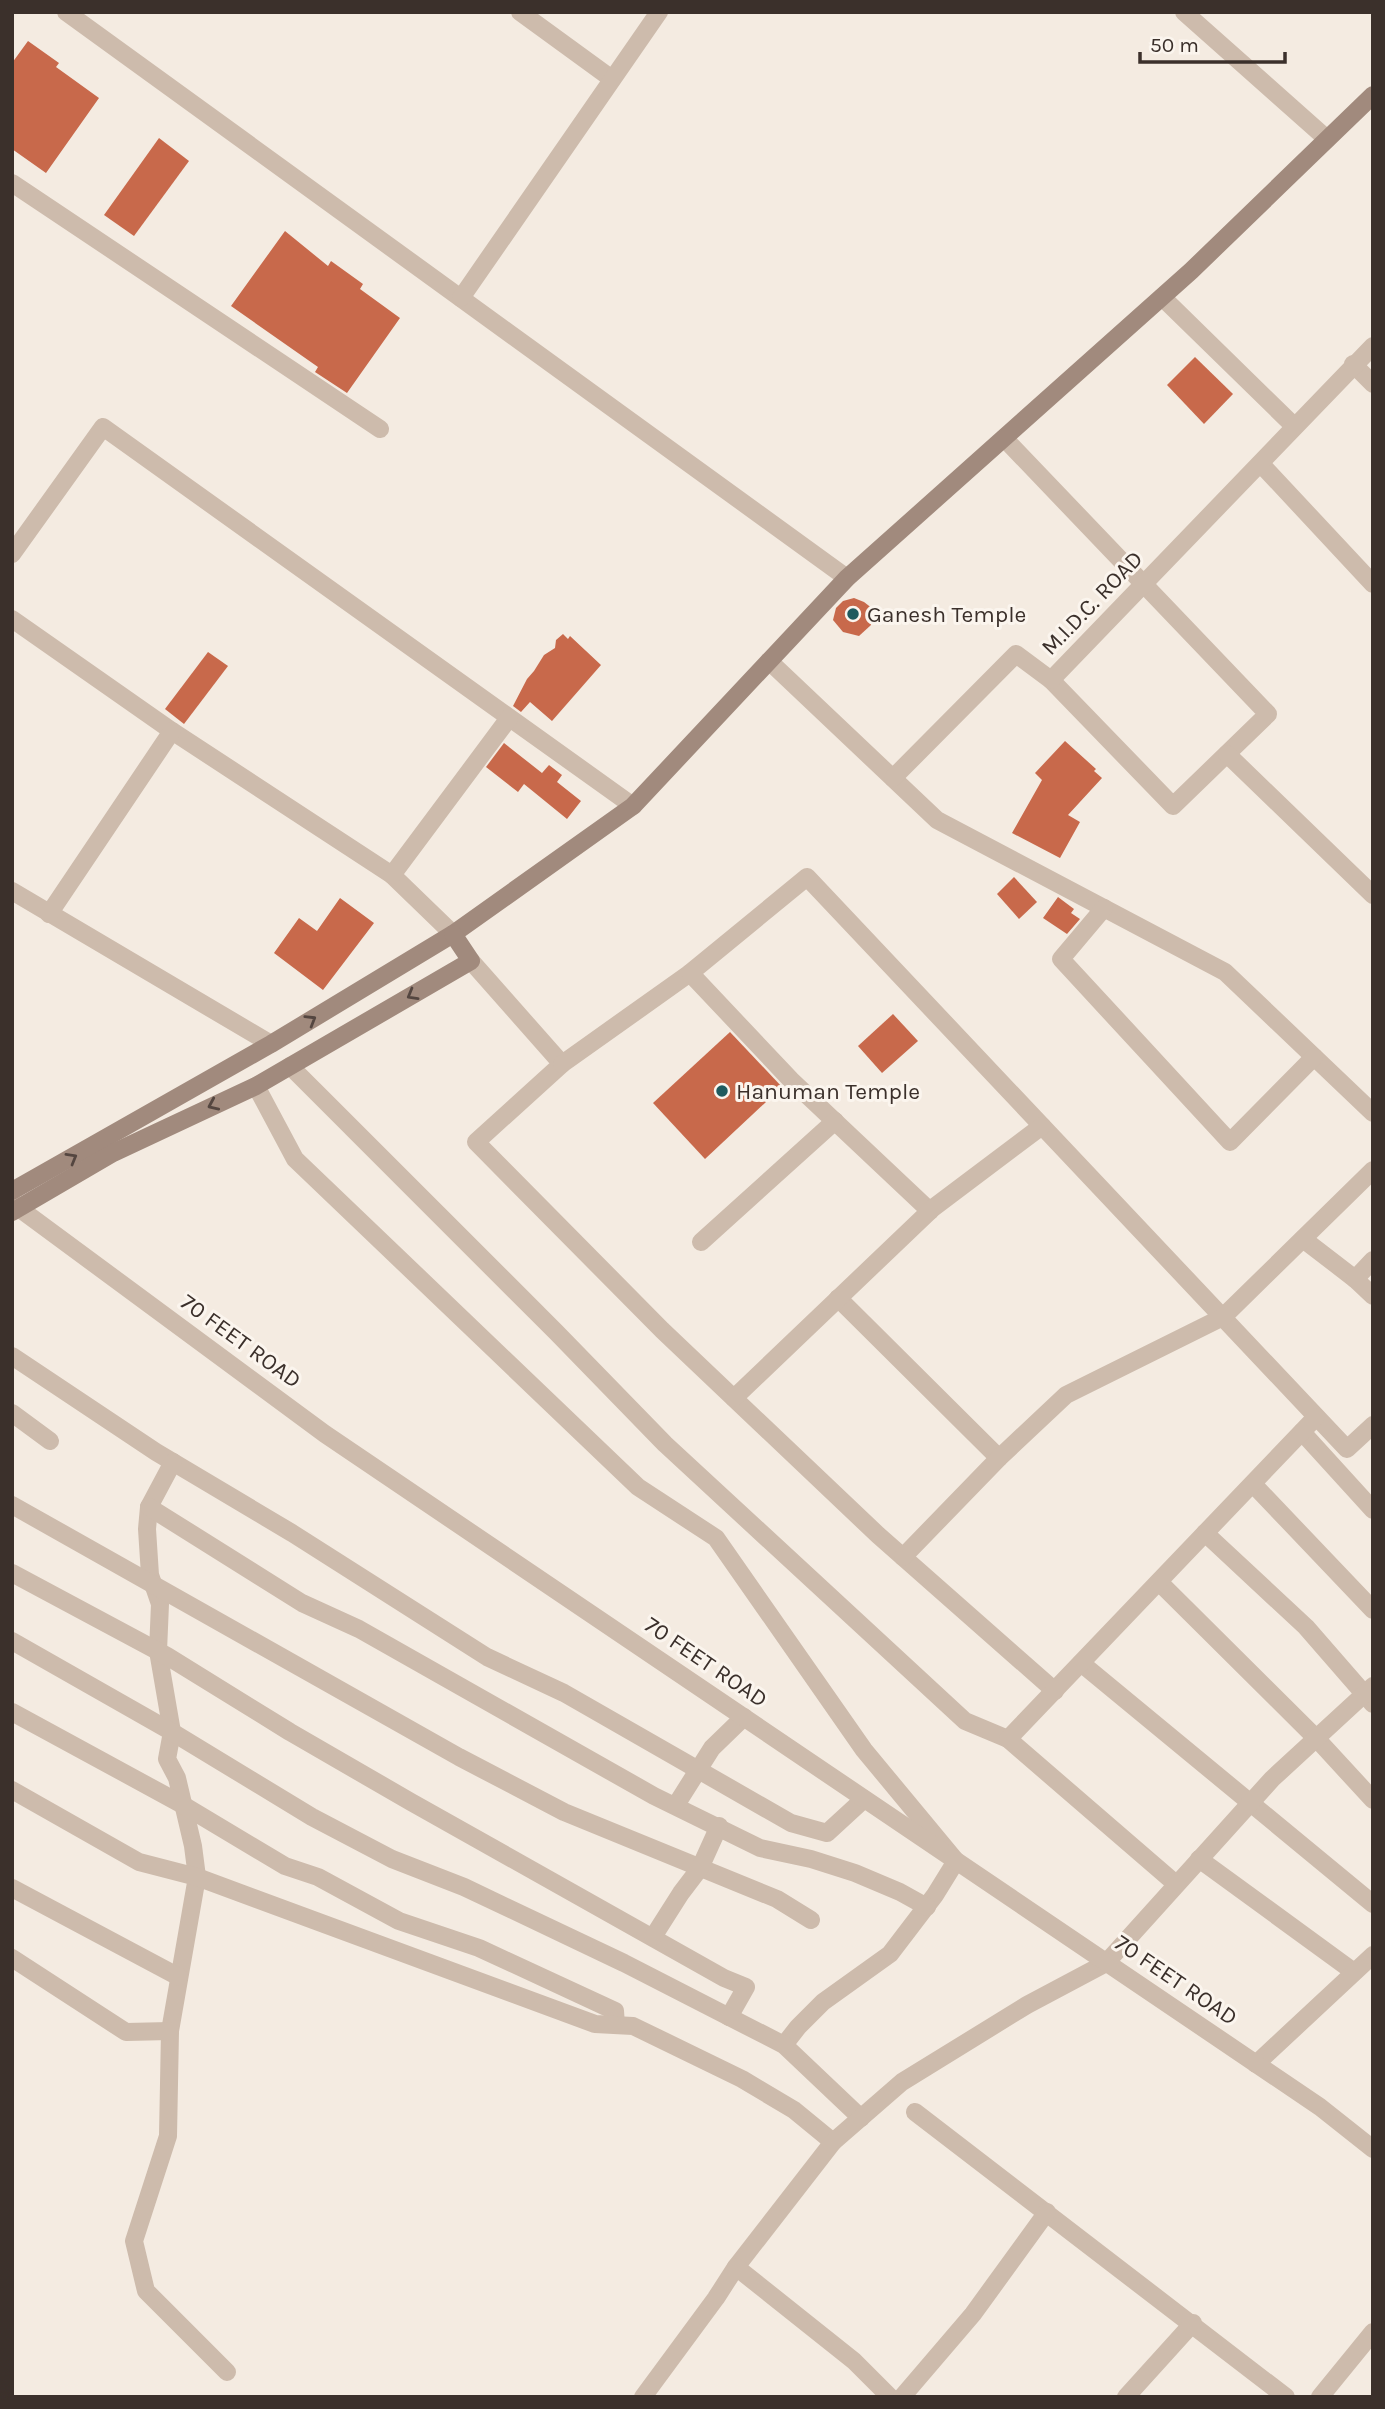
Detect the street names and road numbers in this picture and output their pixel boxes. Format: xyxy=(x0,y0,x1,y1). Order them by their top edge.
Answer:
street label: M.I.D.C. ROAD xyxy=(1036,545,1148,661)
street label: 70 FEET ROAD xyxy=(176,1288,306,1394)
street label: 70 FEET ROAD xyxy=(640,1611,772,1713)
street label: 70 FEET ROAD xyxy=(1110,1929,1242,2031)

